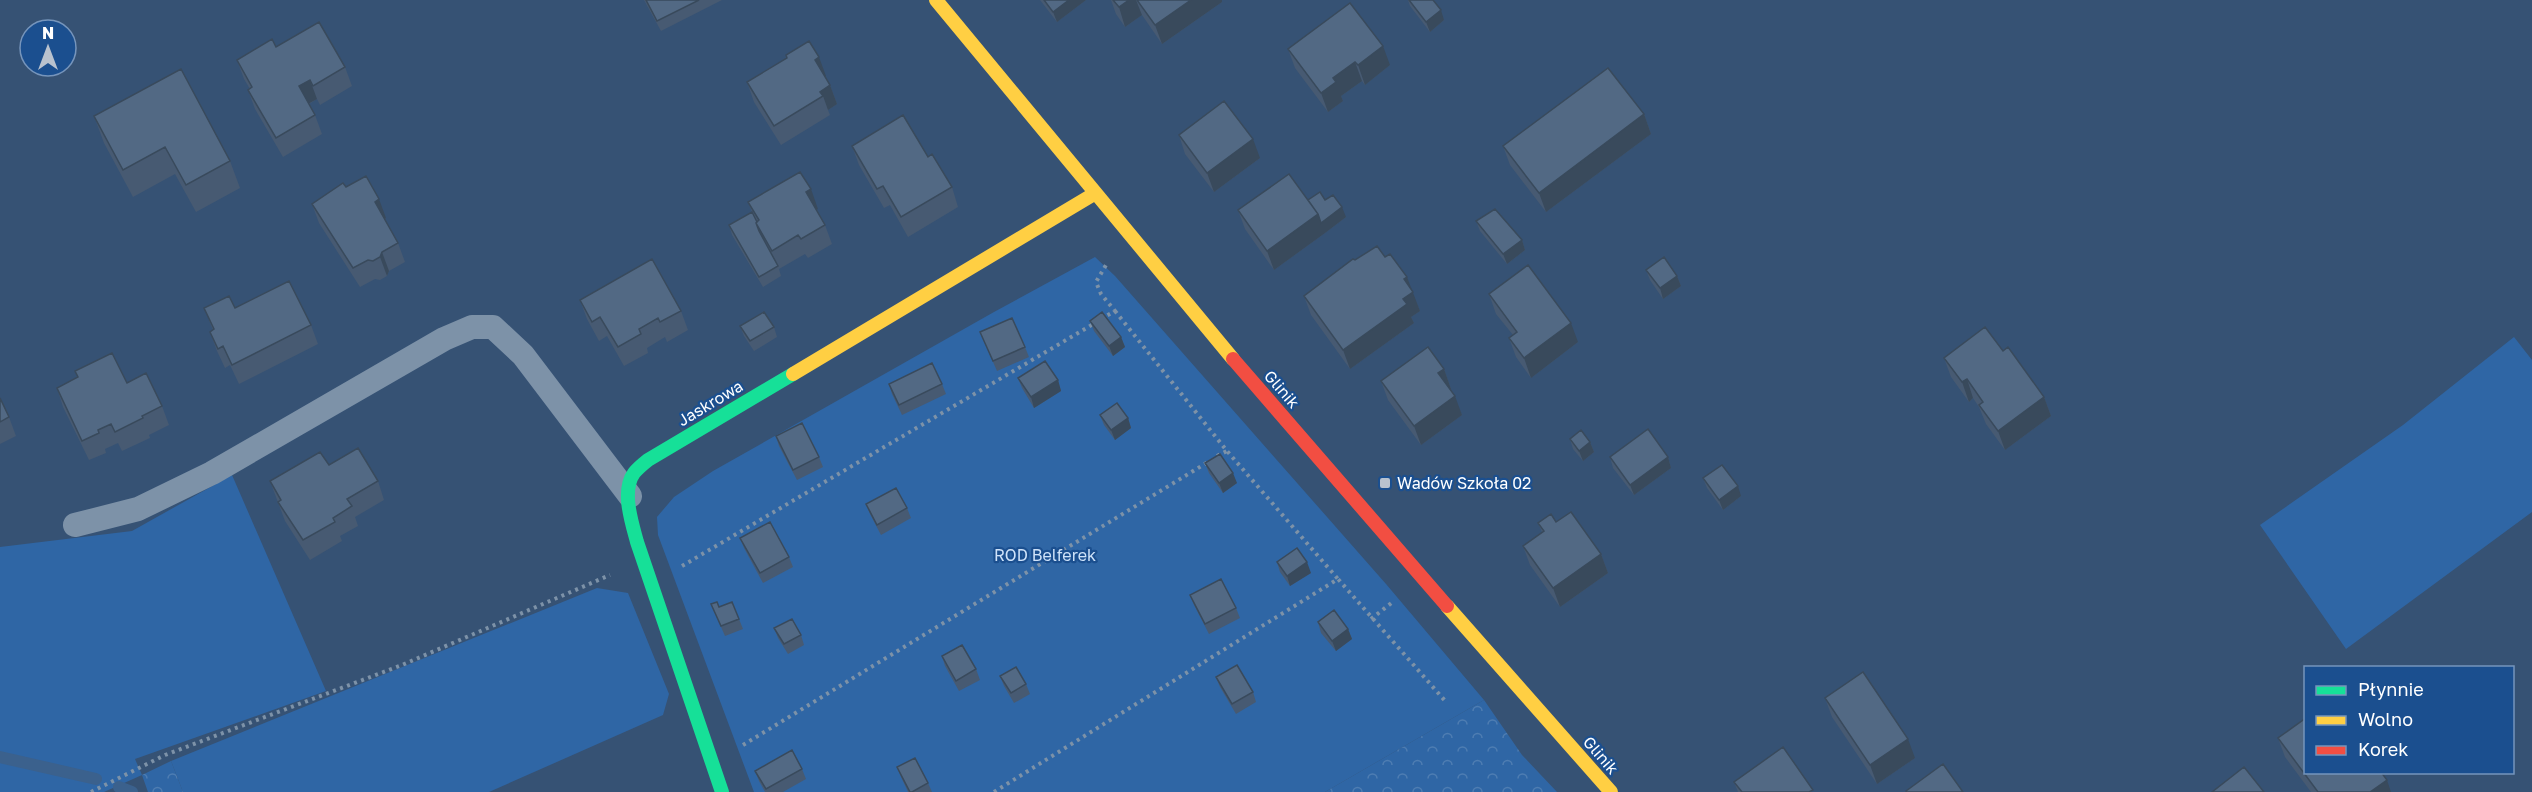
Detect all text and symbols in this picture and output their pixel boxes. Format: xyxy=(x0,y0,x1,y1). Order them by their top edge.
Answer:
north arrow xyxy=(18,18,78,78)
text: N xyxy=(42,23,54,43)
street label: Glinik xyxy=(1260,366,1304,412)
street label: Jaskrowa xyxy=(674,376,746,430)
place label: Wadów Szkoła 02 xyxy=(1397,473,1531,493)
marker: Wadów Szkoła 02 xyxy=(1378,476,1392,490)
park label: ROD Belferek xyxy=(994,545,1096,565)
legend xyxy=(2304,666,2514,774)
text: Płynnie xyxy=(2358,678,2424,700)
text: Wolno xyxy=(2358,708,2413,730)
street label: Glinik xyxy=(1579,732,1623,778)
text: Korek xyxy=(2358,738,2408,760)

